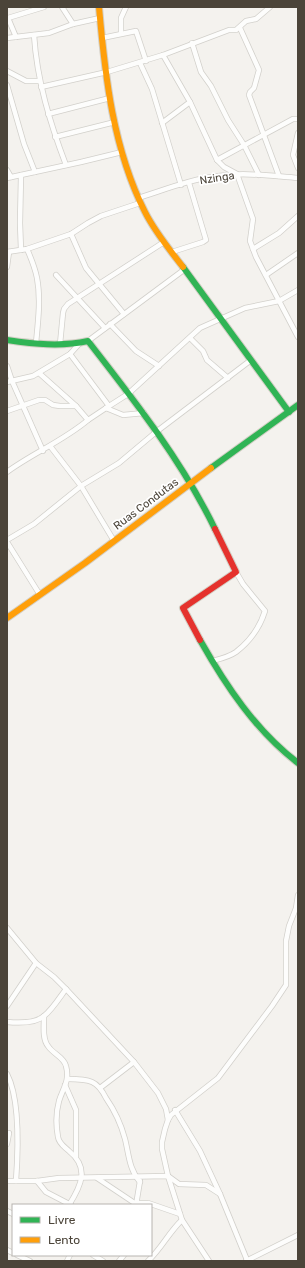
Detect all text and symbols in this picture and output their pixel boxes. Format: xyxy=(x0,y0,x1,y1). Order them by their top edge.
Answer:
street label: Nzinga xyxy=(199,169,235,187)
street label: Ruas Condutas xyxy=(111,475,181,533)
legend xyxy=(12,1204,152,1256)
text: Livre xyxy=(48,1213,76,1227)
text: Lento xyxy=(48,1233,80,1247)

